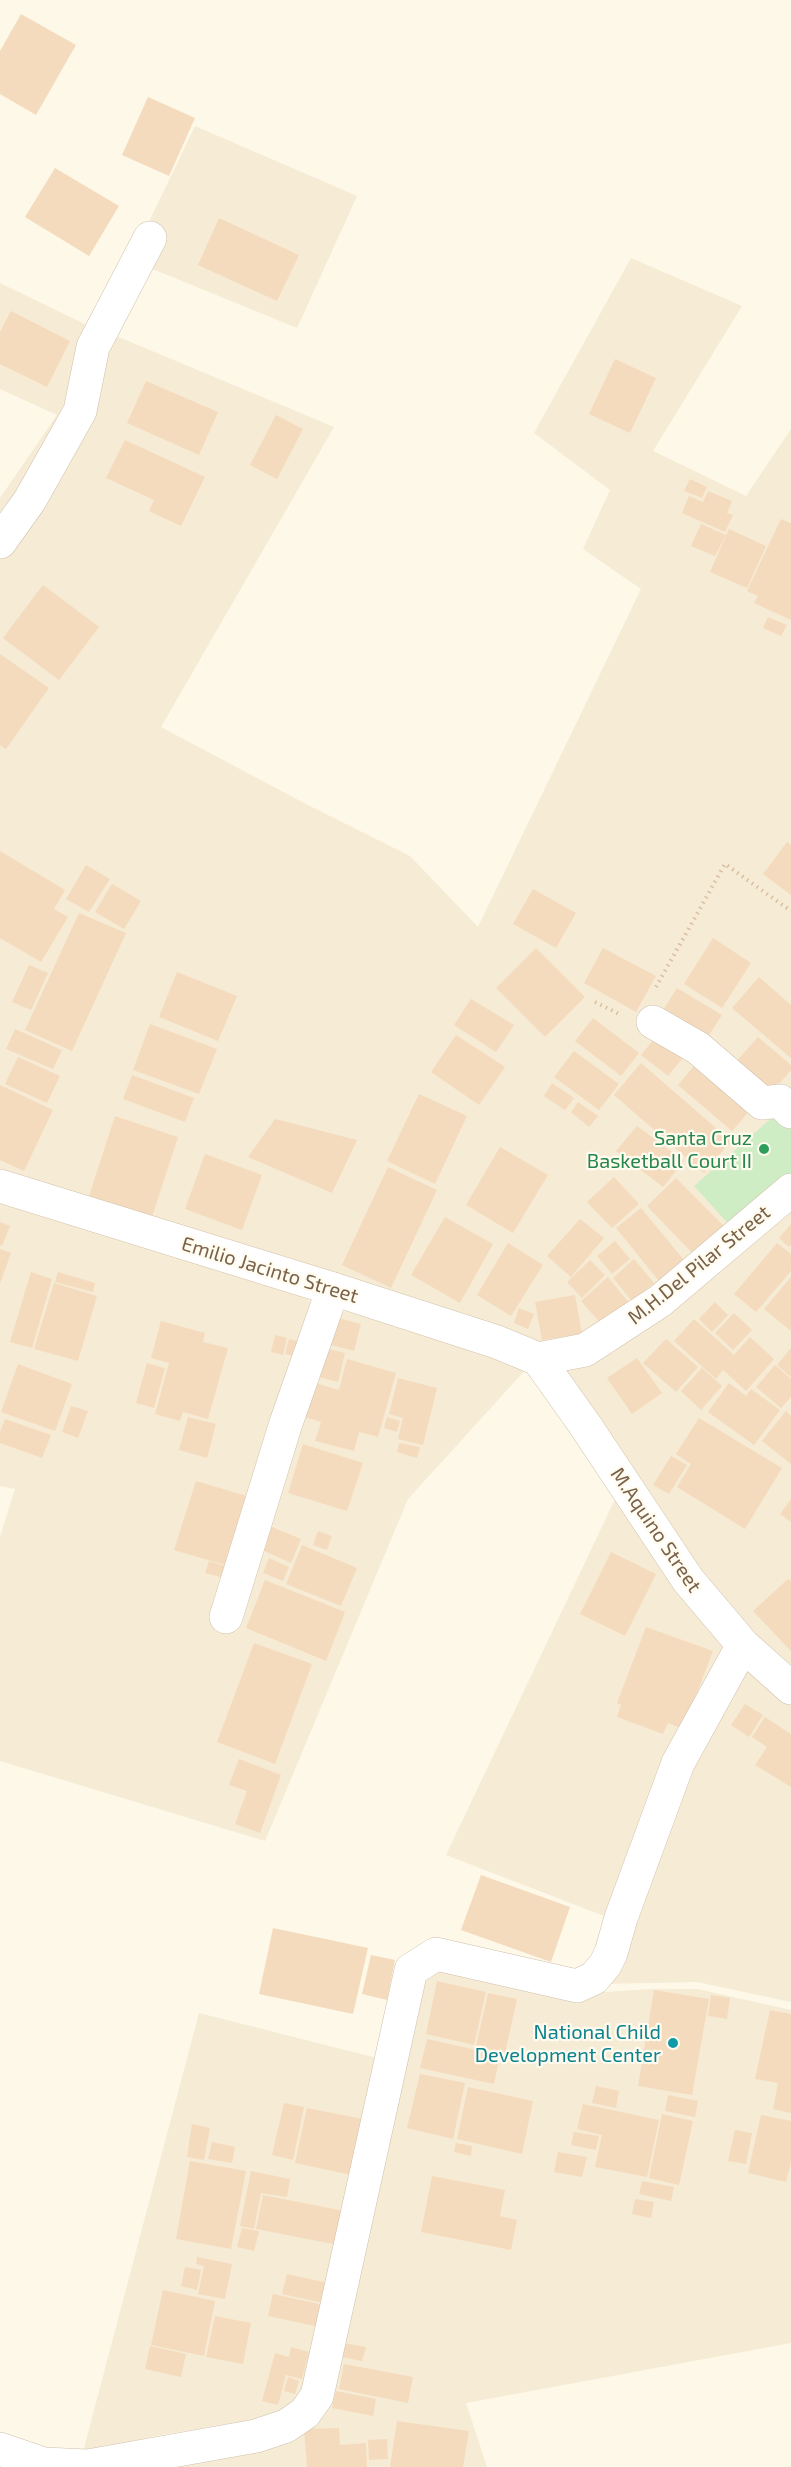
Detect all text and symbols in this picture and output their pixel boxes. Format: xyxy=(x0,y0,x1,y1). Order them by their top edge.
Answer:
place label: Santa Cruz Basketball Court II xyxy=(587,1126,752,1173)
marker: Santa Cruz Basketball Court II xyxy=(757,1142,771,1156)
street label: M.H.Del Pilar Street xyxy=(623,1200,775,1330)
street label: Emilio Jacinto Street xyxy=(179,1232,361,1308)
street label: M.Aquino Street xyxy=(605,1463,707,1597)
place label: National Child Development Center xyxy=(475,2020,661,2067)
marker: National Child Development Center xyxy=(666,2036,680,2050)

